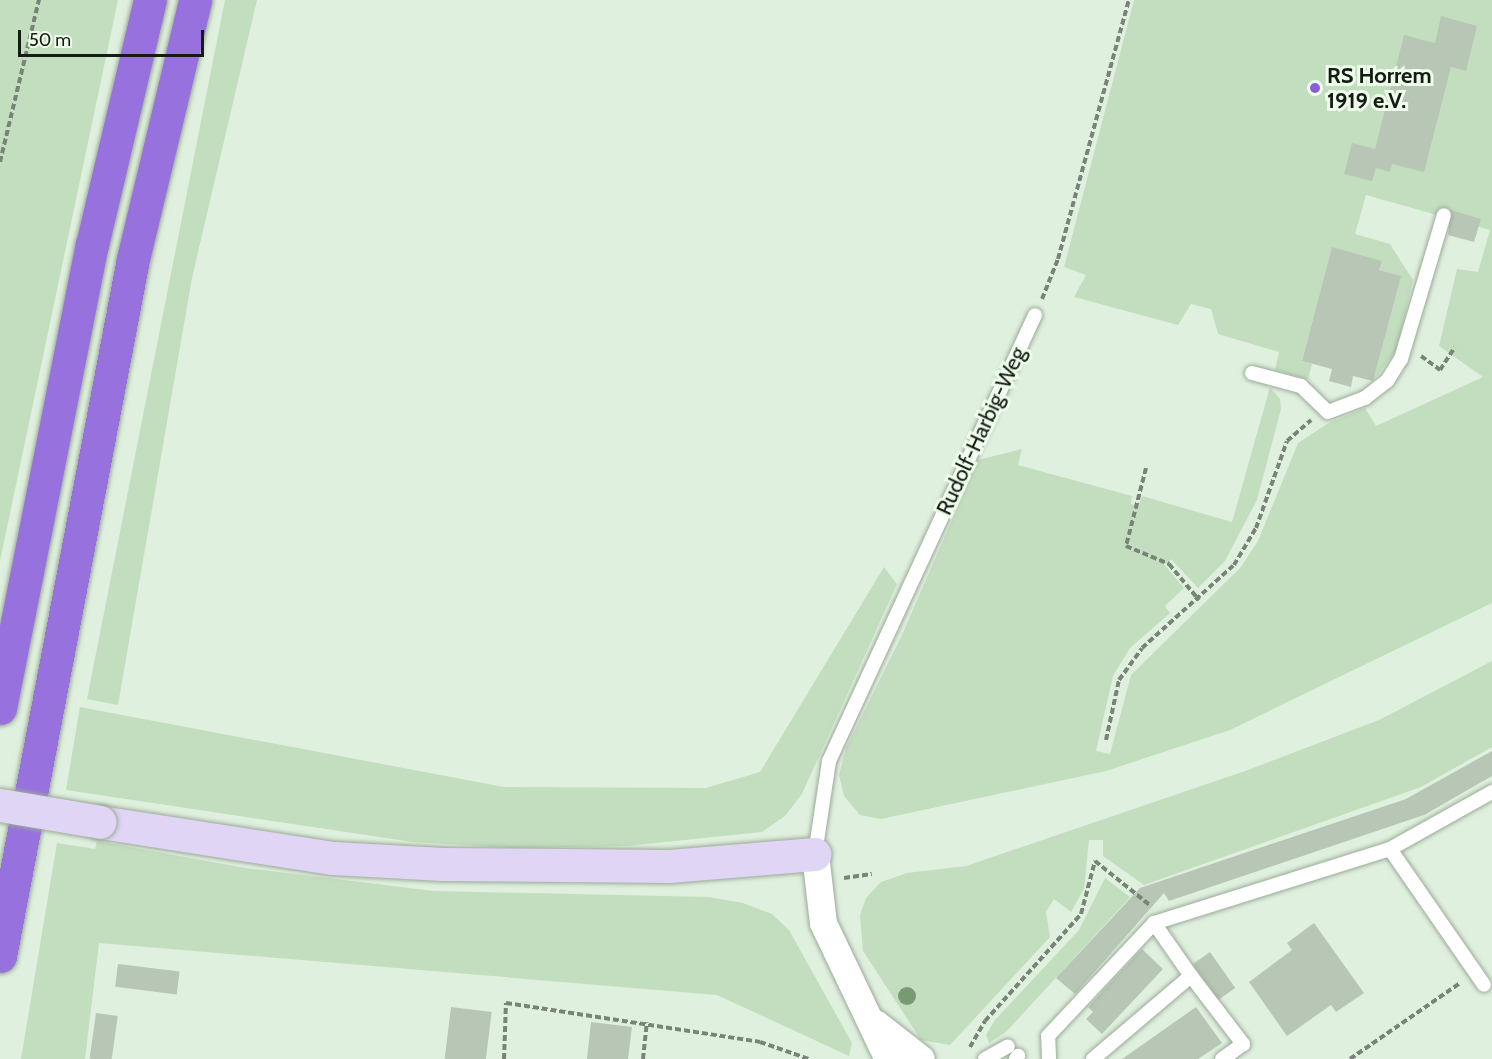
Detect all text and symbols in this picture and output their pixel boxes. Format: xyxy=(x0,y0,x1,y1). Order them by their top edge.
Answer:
scale bar xyxy=(21,18,207,56)
text: 50 m xyxy=(29,29,71,51)
place label: RS Horrem 1919 e.V. xyxy=(1327,62,1432,113)
marker: RS Horrem 1919 e.V. xyxy=(1308,81,1322,95)
street label: Rudolf-Harbig-Weg xyxy=(931,343,1031,519)

